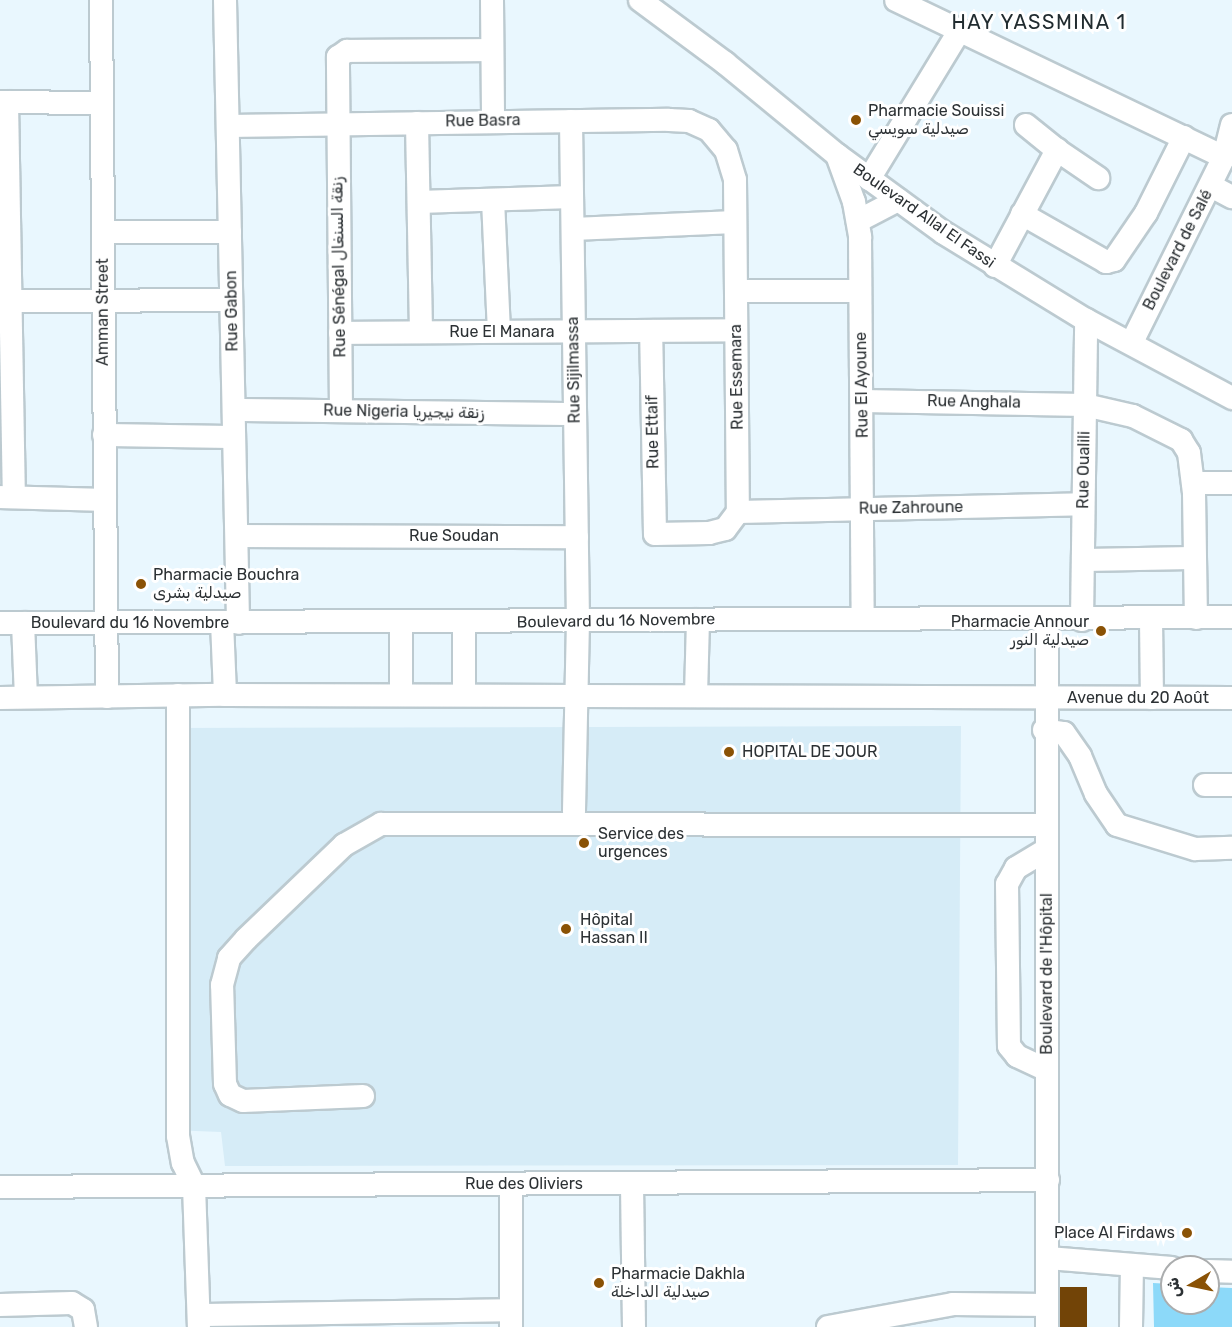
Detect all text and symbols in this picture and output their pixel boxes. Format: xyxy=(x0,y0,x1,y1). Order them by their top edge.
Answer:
district label: HAY YASSMINA 1 xyxy=(951,10,1127,34)
place label: Pharmacie Souissi صيدلية سويسي xyxy=(868,101,1004,139)
street label: Rue Basra xyxy=(445,111,521,131)
marker: Pharmacie Souissi صيدلية سويسي xyxy=(849,113,863,127)
street label: Boulevard Allal El Fassi xyxy=(849,160,999,272)
street label: Rue Sénégal زنقة السنغال xyxy=(328,176,350,358)
street label: Boulevard de Salé xyxy=(1139,186,1217,314)
street label: Amman Street xyxy=(93,258,113,366)
street label: Rue Gabon xyxy=(222,270,242,352)
street label: Rue Sijilmassa xyxy=(563,316,585,424)
street label: Rue El Manara xyxy=(449,322,555,342)
street label: Rue Essemara xyxy=(726,324,748,430)
street label: Rue El Ayoune xyxy=(851,331,873,439)
street label: Rue Anghala xyxy=(927,392,1021,412)
street label: Rue Ettaif xyxy=(643,395,663,469)
street label: Rue Nigeria زنقة نيجيريا xyxy=(323,401,485,423)
street label: Rue Oualili xyxy=(1074,431,1094,509)
street label: Rue Zahroune xyxy=(859,497,963,519)
street label: Rue Soudan xyxy=(409,526,499,546)
place label: Pharmacie Bouchra صيدلية بشرى xyxy=(153,565,299,603)
marker: Pharmacie Bouchra صيدلية بشرى xyxy=(134,577,148,591)
street label: Boulevard du 16 Novembre xyxy=(517,610,715,632)
place label: Pharmacie Annour صيدلية النور xyxy=(950,612,1089,650)
street label: Boulevard du 16 Novembre xyxy=(31,613,229,633)
marker: Pharmacie Annour صيدلية النور xyxy=(1094,624,1108,638)
street label: Avenue du 20 Août xyxy=(1067,688,1209,708)
place label: HOPITAL DE JOUR xyxy=(742,742,878,762)
marker: HOPITAL DE JOUR xyxy=(720,743,738,761)
place label: Service des urgences xyxy=(598,824,684,862)
marker: Service des urgences xyxy=(575,834,593,852)
street label: Boulevard de l'Hôpital xyxy=(1037,893,1057,1055)
place label: Hôpital Hassan II xyxy=(580,910,648,948)
marker: Hôpital Hassan II xyxy=(557,920,575,938)
street label: Rue des Oliviers xyxy=(465,1174,583,1194)
place label: Place Al Firdaws xyxy=(1054,1223,1175,1243)
marker: Place Al Firdaws xyxy=(1180,1226,1194,1240)
north arrow xyxy=(1160,1255,1220,1315)
place label: Pharmacie Dakhla صيدلية الداخلة xyxy=(611,1264,745,1302)
marker: Pharmacie Dakhla صيدلية الداخلة xyxy=(592,1276,606,1290)
text: ش xyxy=(1163,1276,1185,1299)

